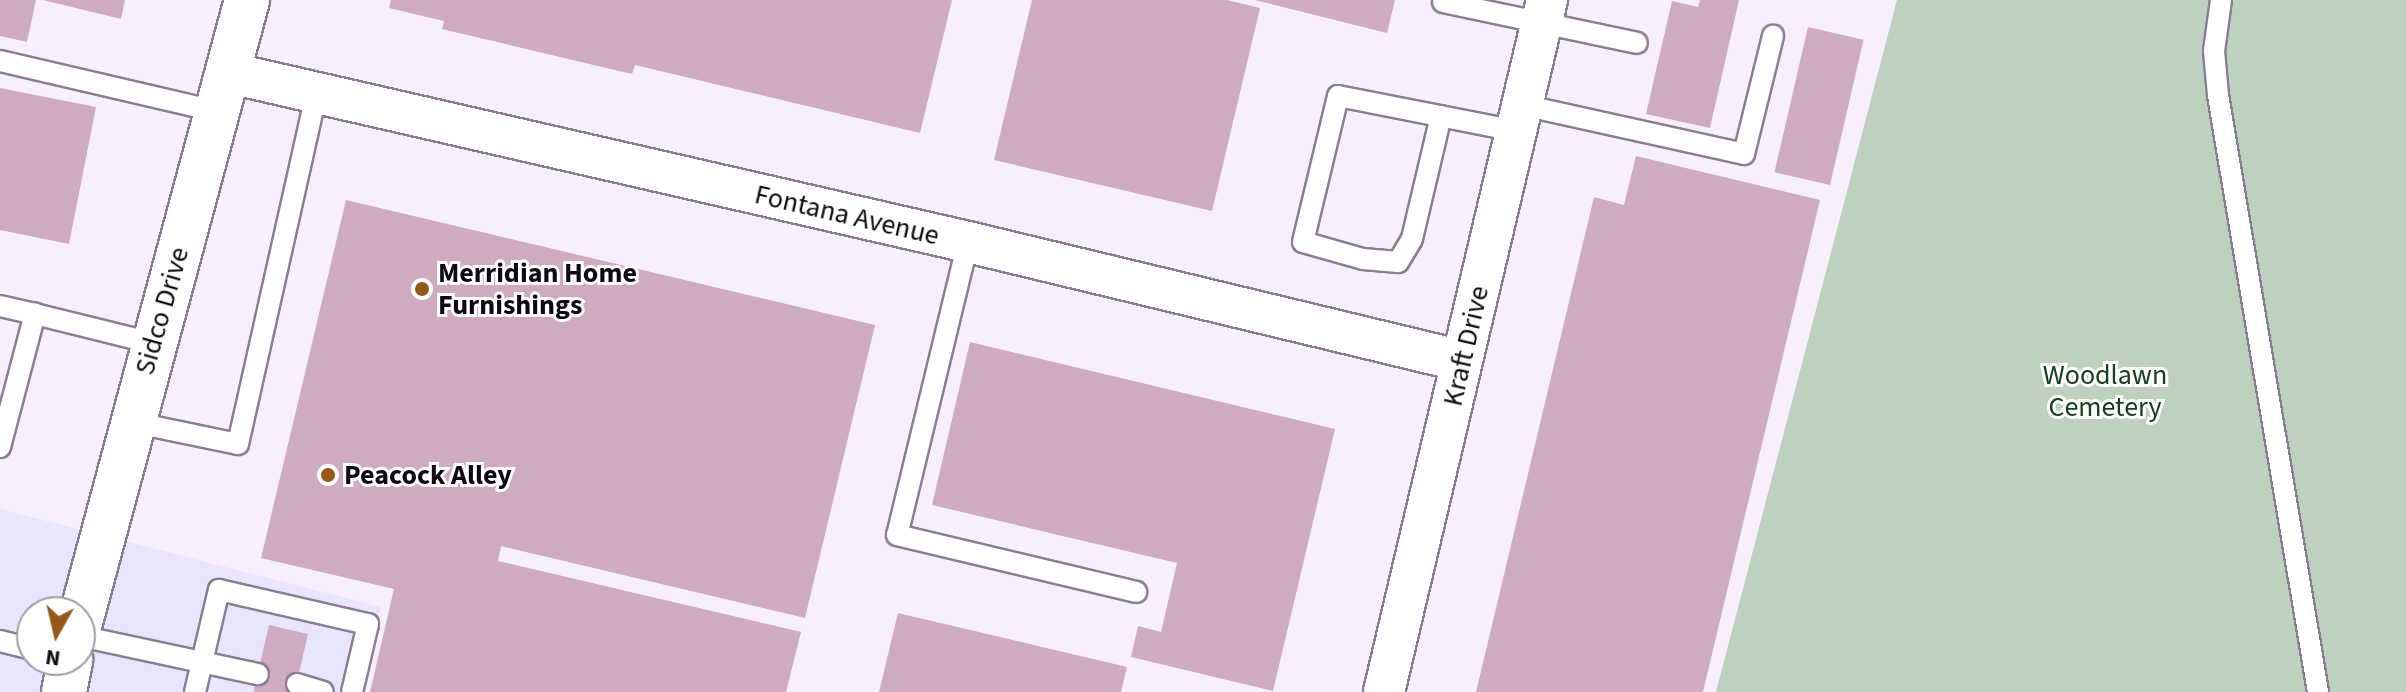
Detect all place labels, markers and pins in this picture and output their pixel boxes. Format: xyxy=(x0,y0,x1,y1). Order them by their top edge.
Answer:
place label: Merridian Home Furnishings xyxy=(438,256,637,322)
marker: Merridian Home Furnishings xyxy=(413,280,431,298)
place label: Peacock Alley xyxy=(344,458,512,492)
marker: Peacock Alley xyxy=(319,466,337,484)

